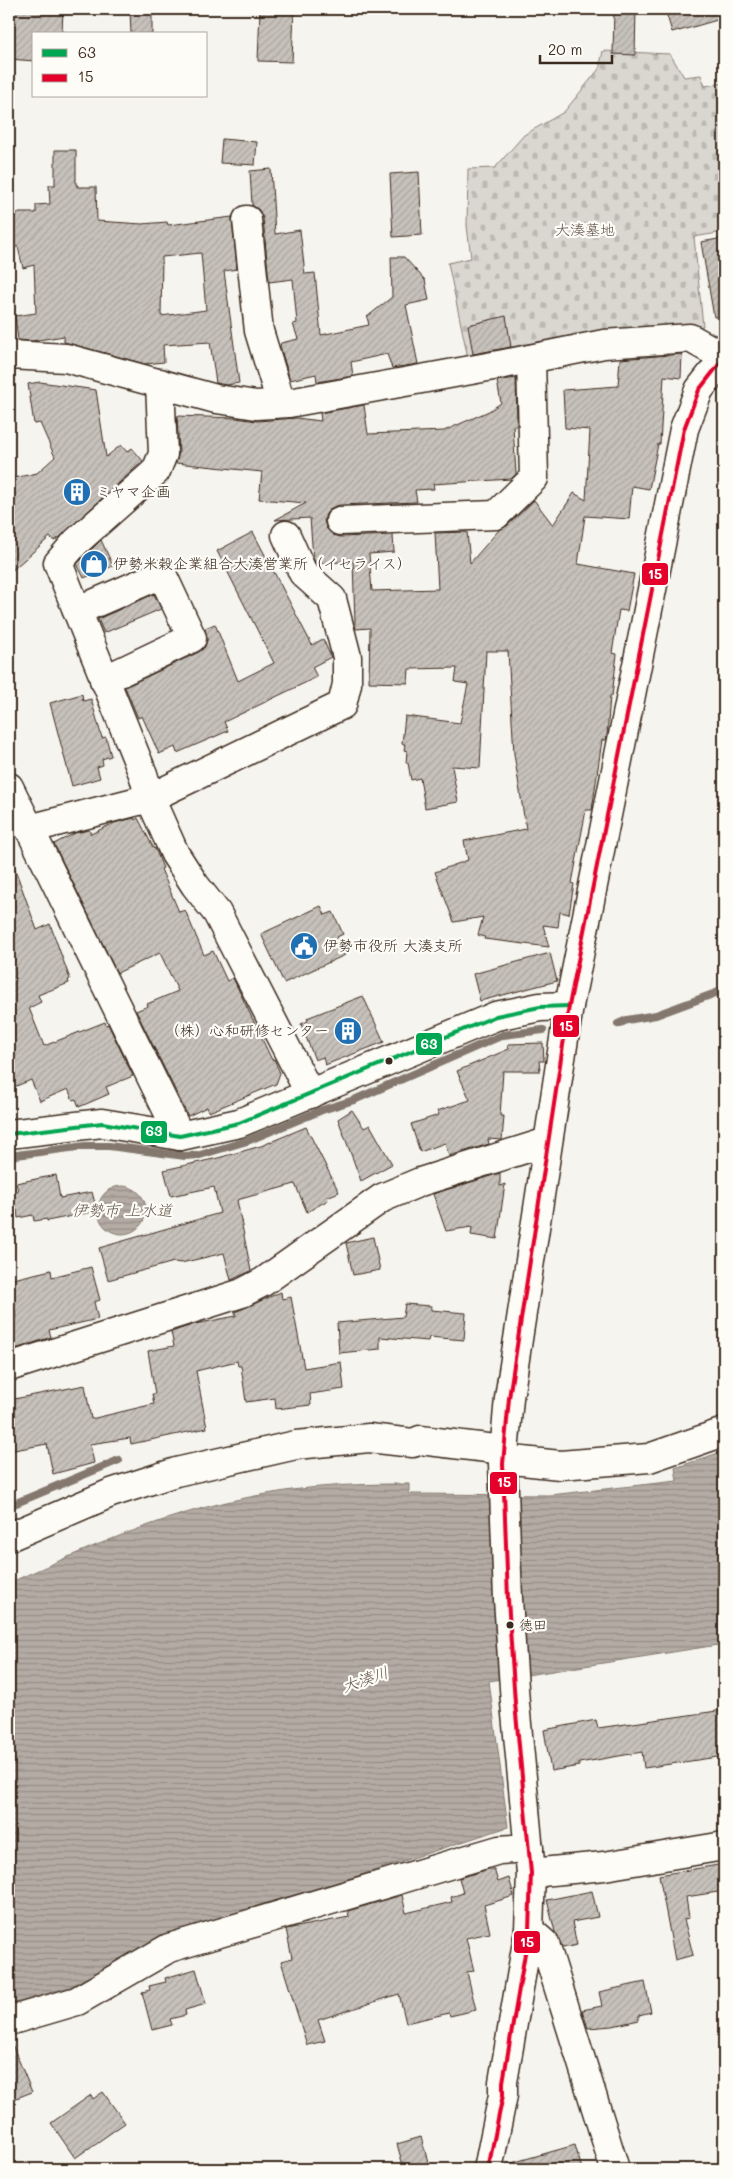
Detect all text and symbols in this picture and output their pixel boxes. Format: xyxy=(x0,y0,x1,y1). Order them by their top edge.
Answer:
legend xyxy=(32,32,208,98)
scale bar xyxy=(540,32,613,64)
text: 20 m xyxy=(548,39,582,59)
text: 63 xyxy=(78,42,96,62)
text: 15 xyxy=(78,66,93,86)
park label: 大湊墓地 xyxy=(555,219,615,239)
building icon: ミヤマ企画 xyxy=(62,477,92,507)
place label: ミヤマ企画 xyxy=(96,481,171,501)
shop icon: 伊勢米穀企業組合大湊営業所（イセライス） xyxy=(79,549,109,579)
place label: 伊勢米穀企業組合大湊営業所（イセライス） xyxy=(113,553,412,573)
line badge: 15 xyxy=(641,562,669,586)
text: 15 xyxy=(648,564,662,583)
public building icon: 伊勢市役所 大湊支所 xyxy=(289,931,319,961)
place label: 伊勢市役所 大湊支所 xyxy=(323,935,463,955)
line badge: 15 xyxy=(552,1014,580,1038)
building icon: （株）心和研修センター xyxy=(333,1016,363,1046)
text: 15 xyxy=(559,1016,573,1035)
place label: （株）心和研修センター xyxy=(165,1020,329,1040)
line badge: 63 xyxy=(415,1032,443,1056)
text: 63 xyxy=(421,1034,437,1053)
unlabelled marker xyxy=(384,1056,394,1066)
line badge: 63 xyxy=(140,1120,168,1144)
text: 63 xyxy=(146,1121,162,1140)
water label: 伊勢市 上水道 xyxy=(71,1199,174,1220)
line badge: 15 xyxy=(489,1471,518,1495)
text: 15 xyxy=(497,1472,511,1491)
place label: 徳田 xyxy=(519,1615,547,1634)
marker: 徳田 xyxy=(505,1620,515,1630)
water label: 大湊川 xyxy=(339,1661,391,1696)
line badge: 15 xyxy=(513,1930,541,1954)
text: 15 xyxy=(520,1932,534,1951)

